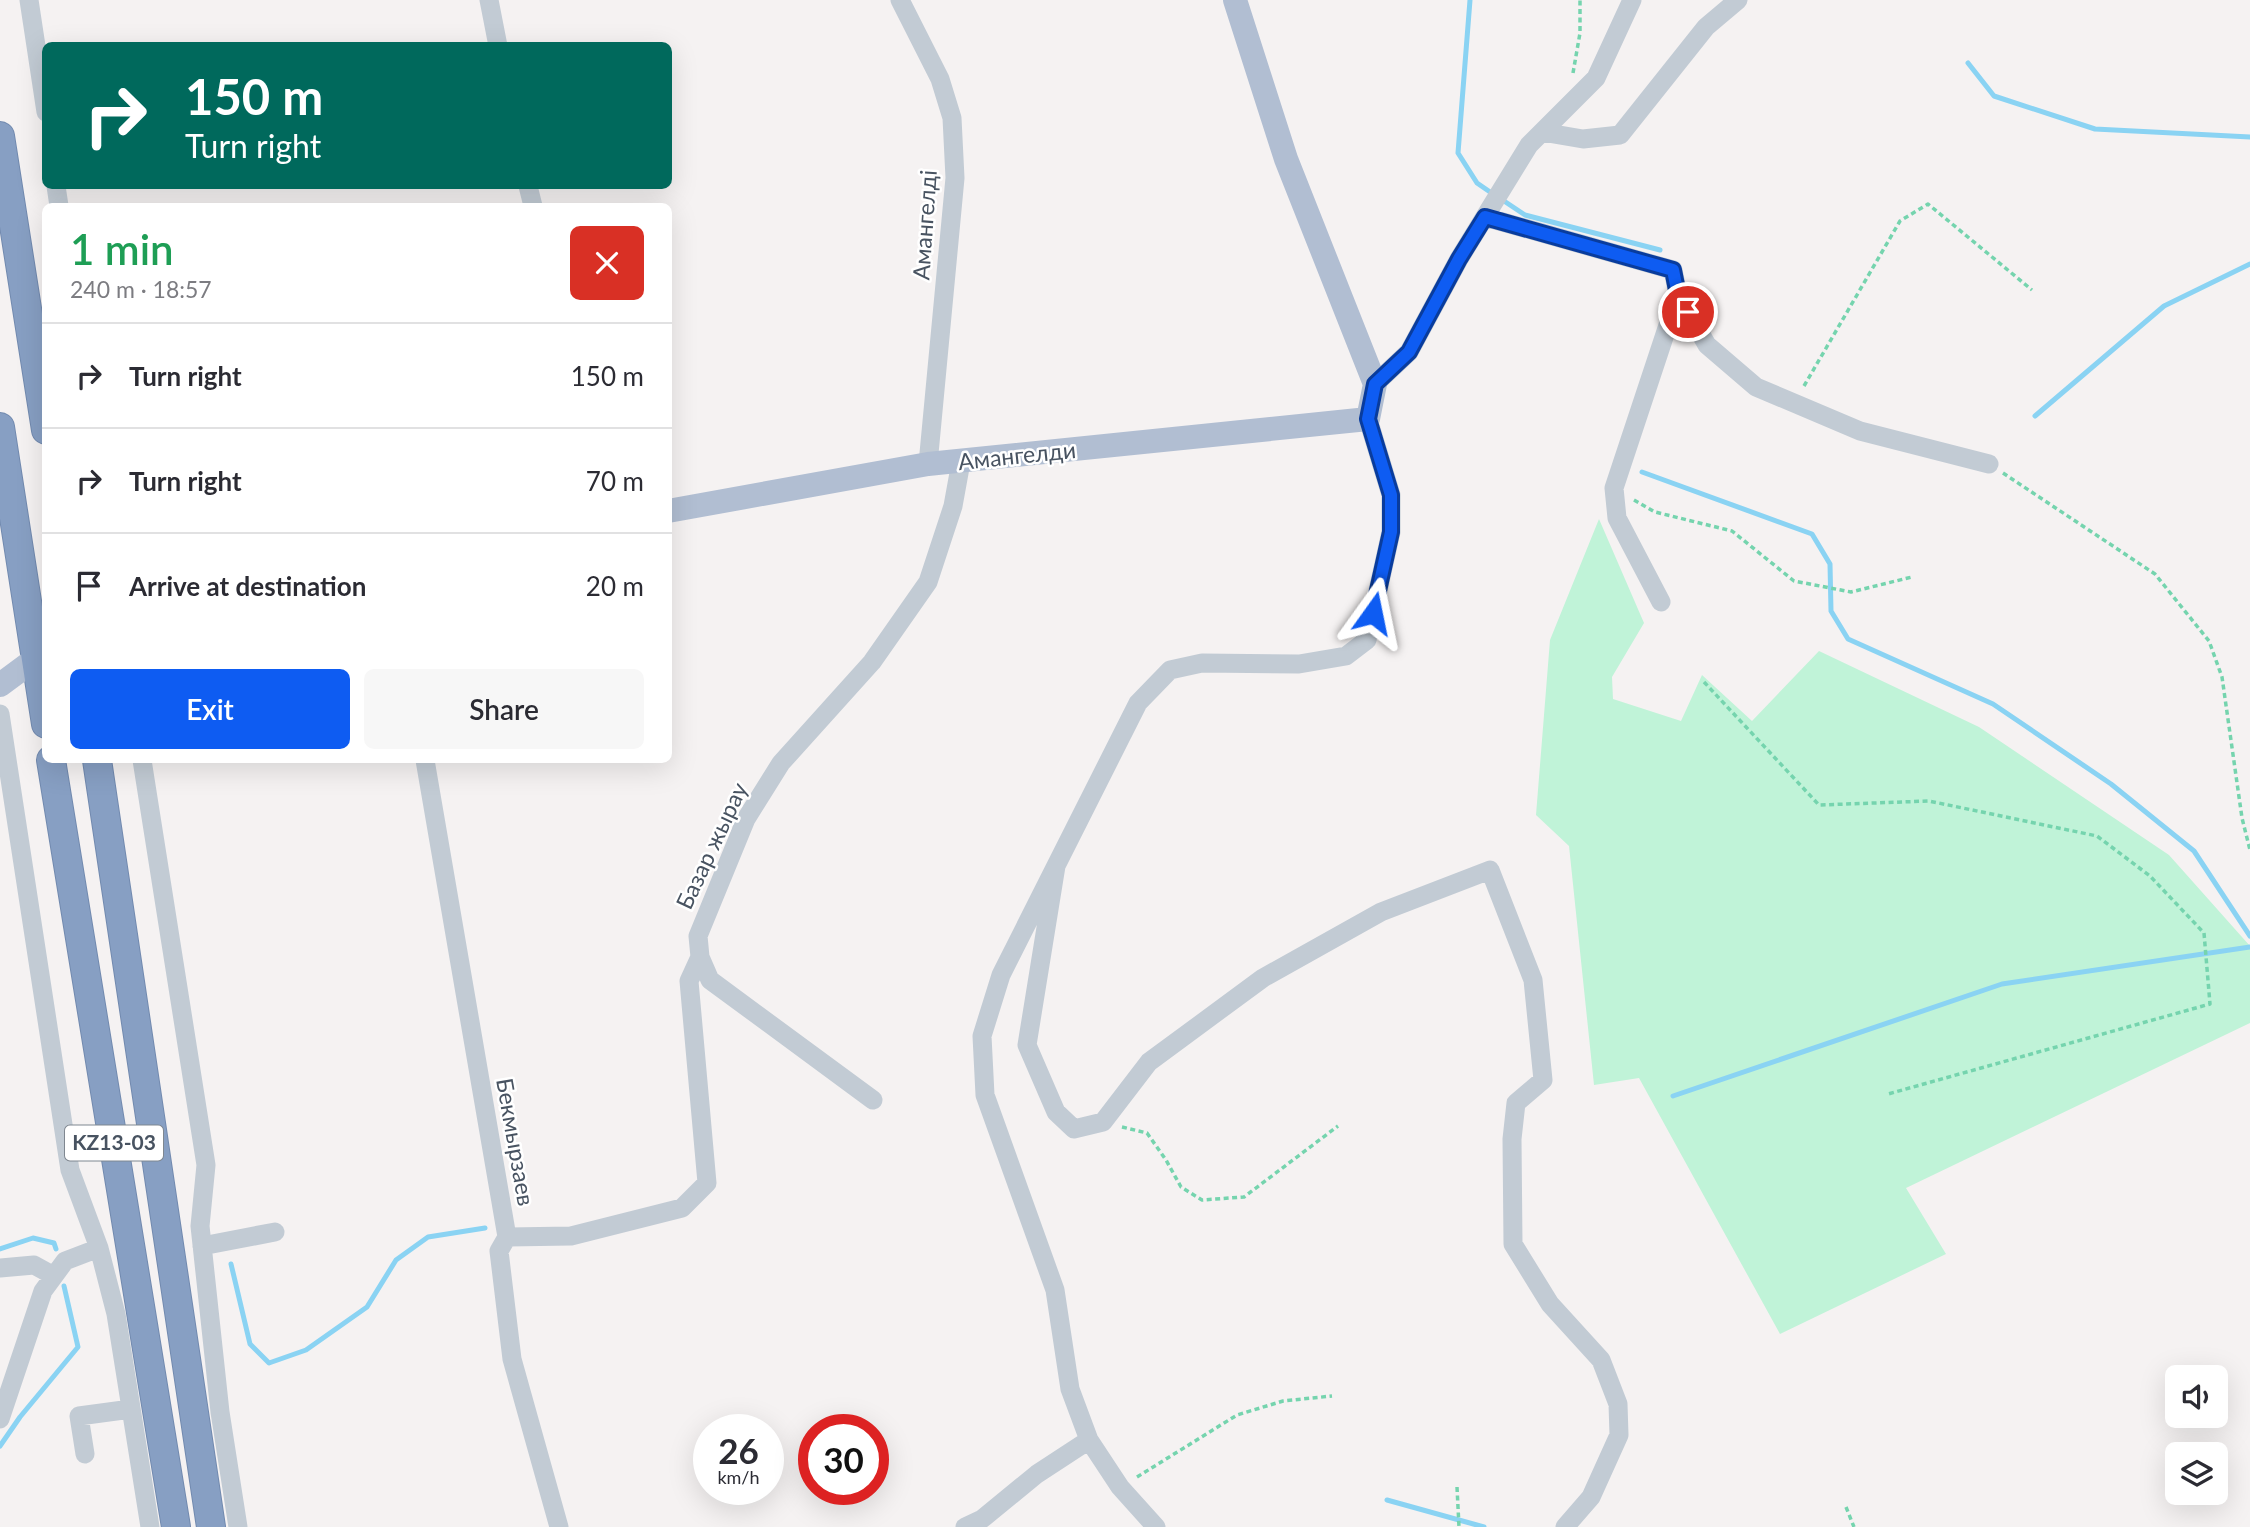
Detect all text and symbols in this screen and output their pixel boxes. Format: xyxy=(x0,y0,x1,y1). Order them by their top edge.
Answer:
text: 150 m xyxy=(185,67,323,125)
icon: right xyxy=(70,70,161,161)
text: Turn right xyxy=(185,126,321,165)
street label: Амангелді xyxy=(906,169,942,281)
text: 1 min xyxy=(70,224,174,274)
button: close xyxy=(570,226,644,300)
text: 240 m · 18:57 xyxy=(70,275,212,303)
pin xyxy=(1658,282,1718,342)
icon: arrive xyxy=(1669,293,1707,331)
icon: right xyxy=(70,357,108,395)
text: Turn right xyxy=(129,360,242,392)
text: 150 m xyxy=(571,360,644,392)
street label: Амангелди xyxy=(957,435,1077,475)
icon: right xyxy=(70,462,108,500)
text: Turn right xyxy=(129,465,242,497)
text: 70 m xyxy=(586,465,644,497)
icon: arrive xyxy=(70,567,108,605)
text: Arrive at destination xyxy=(129,570,366,602)
text: 20 m xyxy=(586,570,644,602)
position arrow xyxy=(1336,576,1410,650)
button: Exit xyxy=(70,669,350,749)
button: Share xyxy=(364,669,644,749)
street label: Базар жырау xyxy=(670,778,753,913)
street label: Бекмырзаев xyxy=(491,1076,541,1208)
road number: KZ13-03 xyxy=(65,1126,163,1160)
map controls xyxy=(2165,1365,2228,1505)
button: sound xyxy=(2165,1365,2228,1428)
speed limit sign: 30 xyxy=(798,1414,889,1505)
text: 26 xyxy=(718,1429,759,1471)
button: layers xyxy=(2165,1442,2228,1505)
text: km/h xyxy=(717,1466,760,1488)

